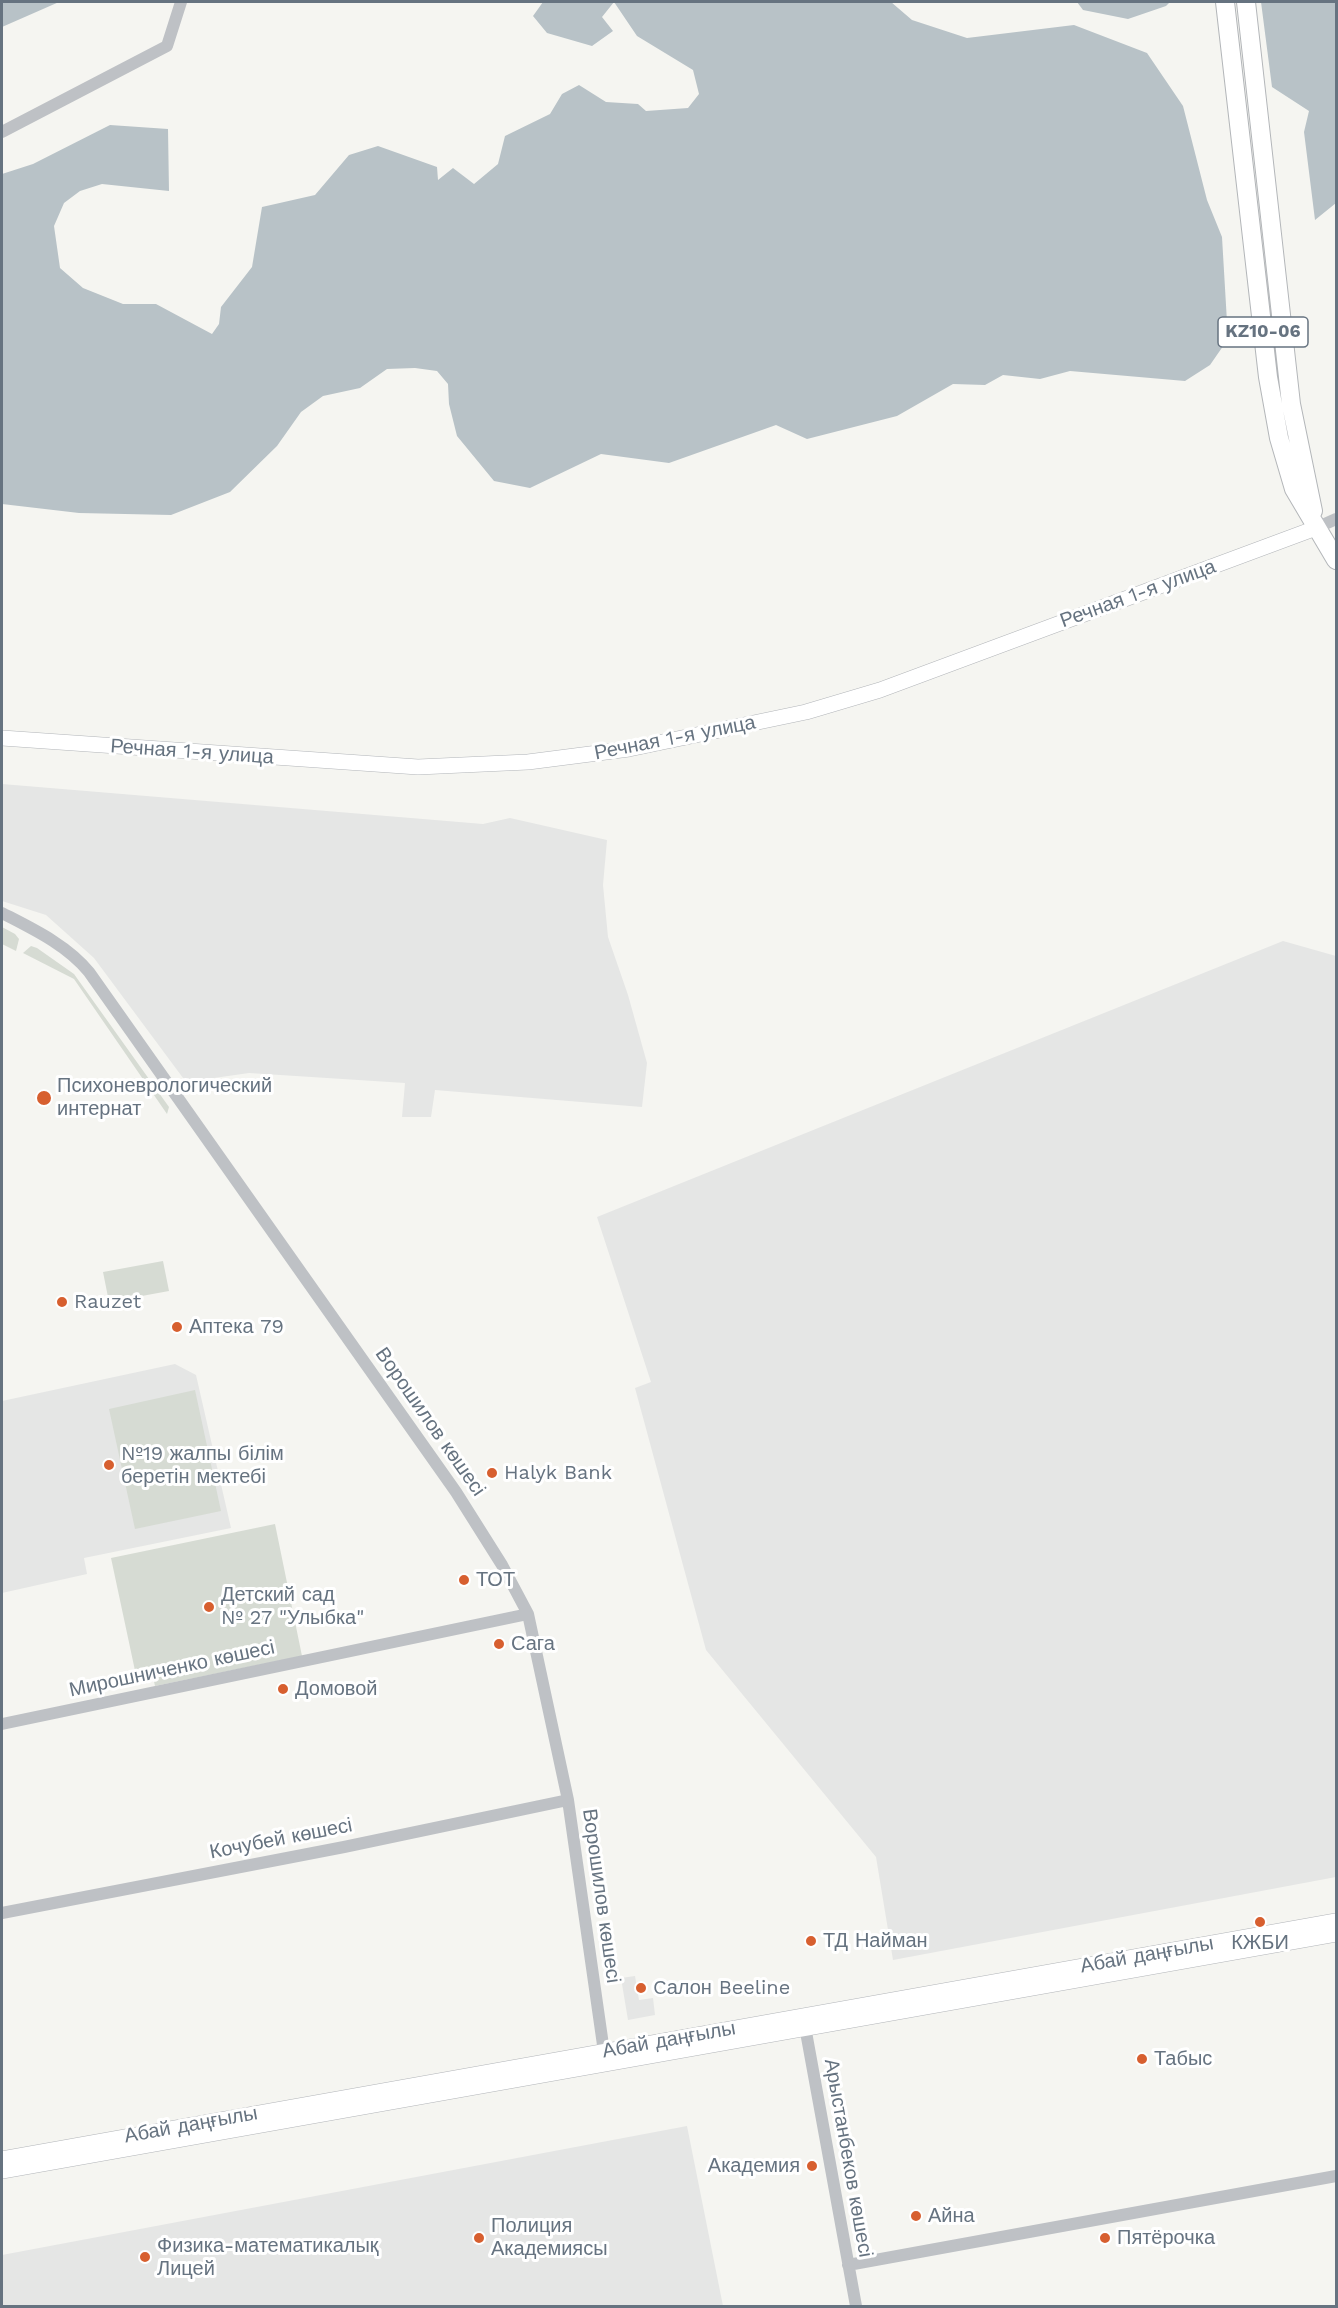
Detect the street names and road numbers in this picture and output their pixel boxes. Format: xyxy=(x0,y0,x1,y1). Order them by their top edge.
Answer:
road number: KZ10-06 xyxy=(1218,317,1308,347)
street label: Речная 1-я улица xyxy=(1057,555,1219,633)
street label: Речная 1-я улица xyxy=(592,711,758,765)
street label: Речная 1-я улица xyxy=(109,734,275,770)
street label: Ворошилов көшесі xyxy=(370,1343,490,1501)
street label: Мирошниченко көшесі xyxy=(67,1636,277,1702)
street label: Ворошилов көшесі xyxy=(577,1807,625,1985)
street label: Кочубей көшесі xyxy=(208,1813,354,1865)
street label: Абай даңғылы xyxy=(1078,1931,1216,1979)
street label: Абай даңғылы xyxy=(600,2016,738,2064)
street label: Арыстанбеков көшесі xyxy=(819,2057,877,2259)
street label: Абай даңғылы xyxy=(122,2101,260,2149)

